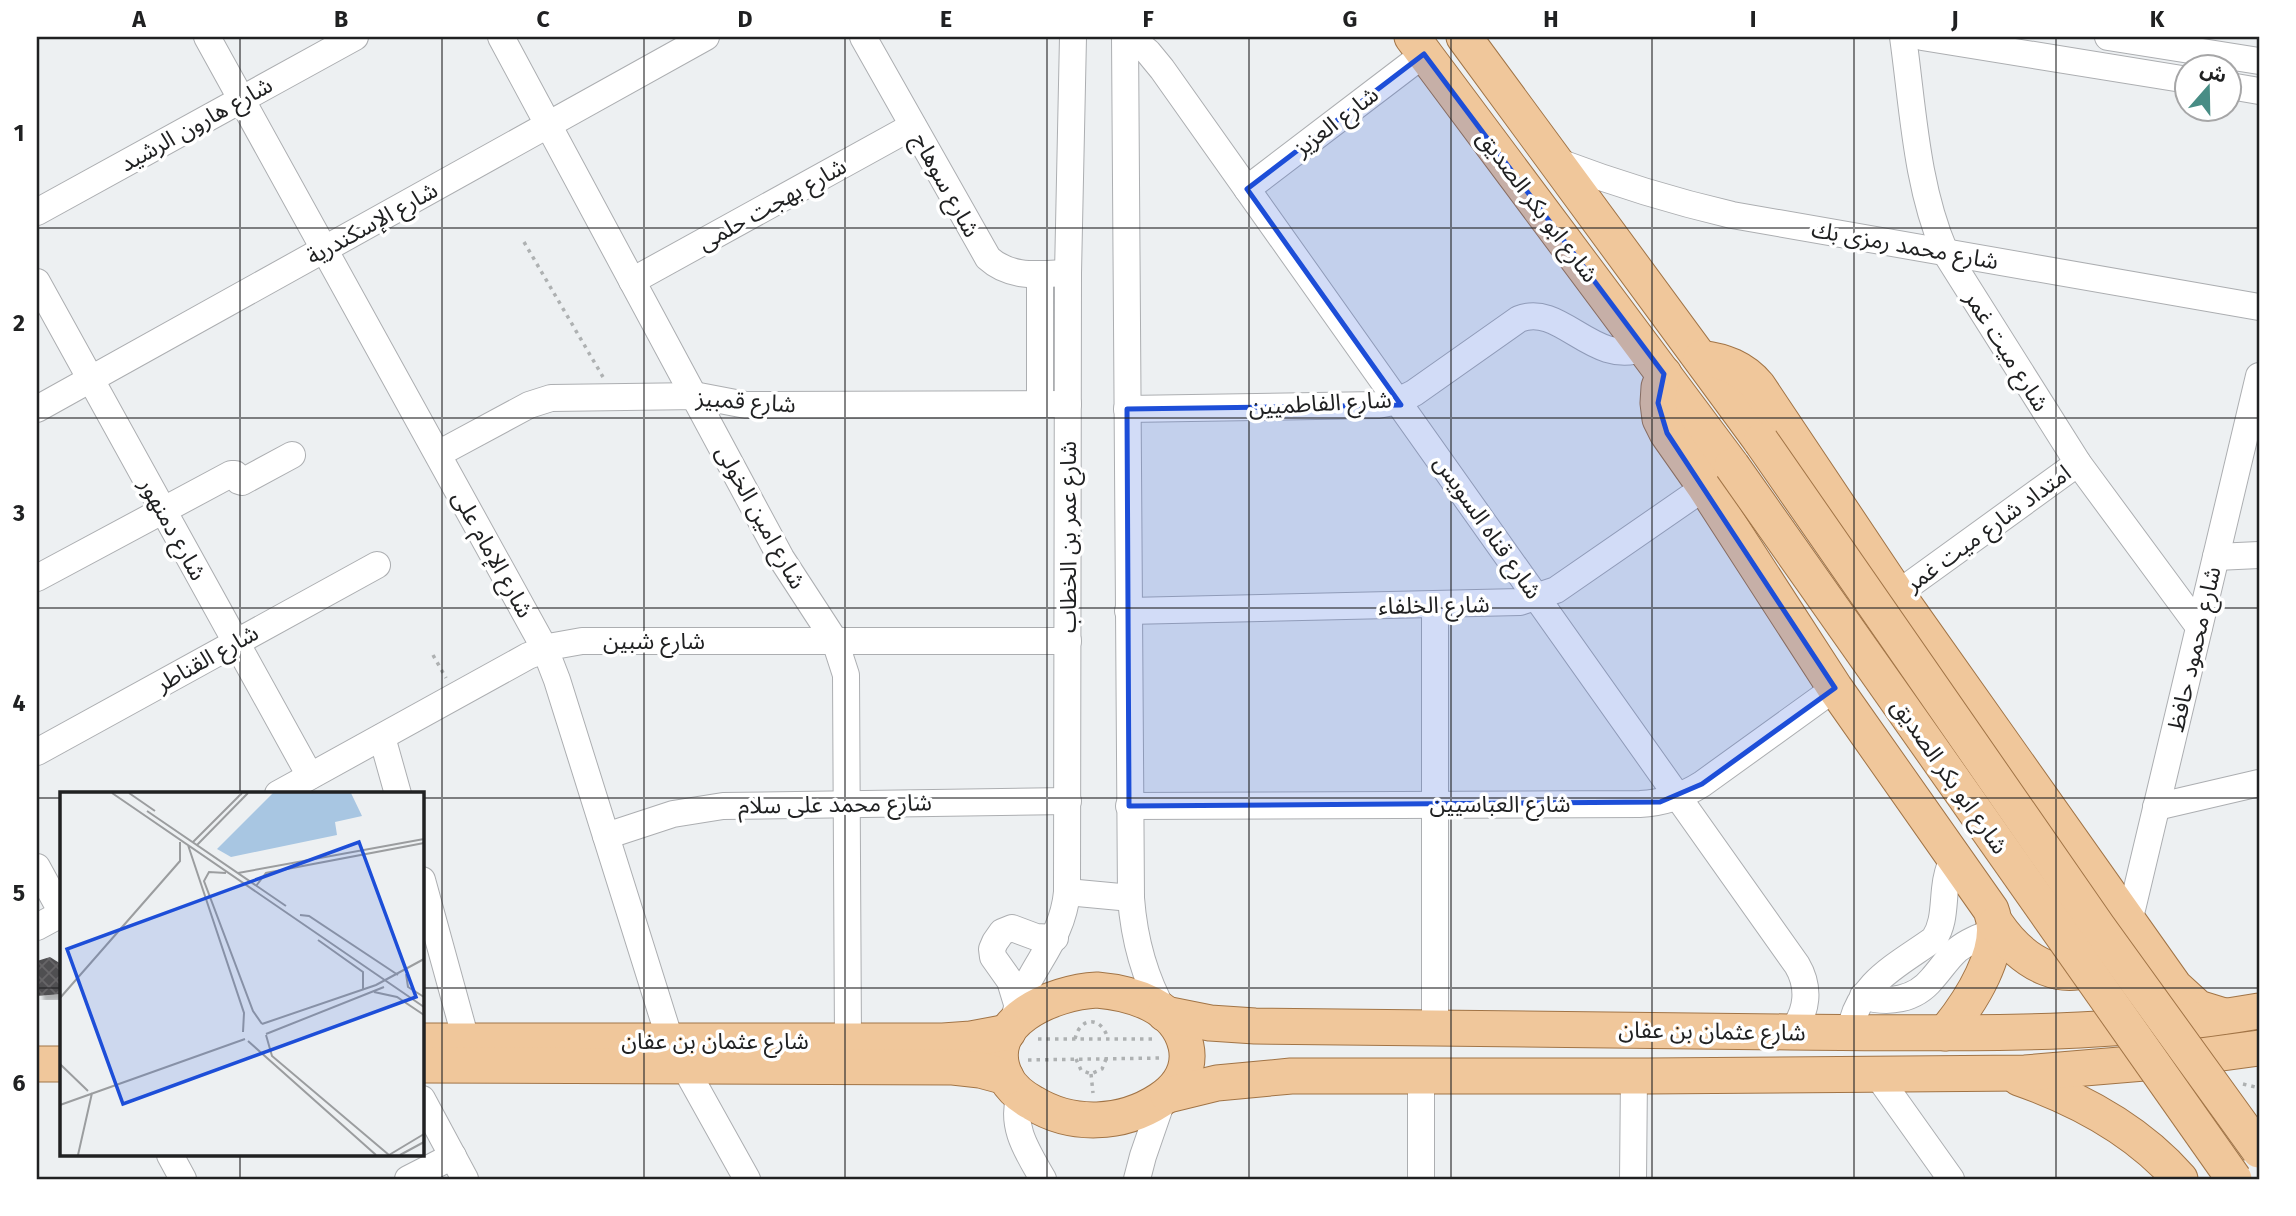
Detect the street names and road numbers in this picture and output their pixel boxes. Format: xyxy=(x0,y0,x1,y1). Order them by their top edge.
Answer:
street label: شارع هارون الرشيد xyxy=(115,71,279,180)
street label: شارع العزيز xyxy=(1287,80,1386,165)
street label: شارع ابو بكر الصديق xyxy=(1469,124,1604,290)
street label: شارع سوهاج xyxy=(903,128,986,243)
street label: شارع بهجت حلمى xyxy=(693,152,853,259)
street label: شارع الإسكندرية xyxy=(302,176,444,273)
street label: شارع محمد رمزى بك xyxy=(1809,215,2000,278)
street label: شارع ميت غمر xyxy=(1956,285,2055,418)
street label: شارع قمبيز xyxy=(694,383,797,421)
street label: شارع الفاطميين xyxy=(1248,385,1392,424)
street label: شارع امين الخولى xyxy=(707,440,812,595)
street label: شارع عمر بن الخطاب xyxy=(1054,441,1085,633)
street label: شارع قناه السويس xyxy=(1426,450,1548,606)
street label: امتداد شارع ميت غمر xyxy=(1899,459,2078,600)
street label: شارع دمنهور xyxy=(130,472,213,587)
street label: شارع الإمام على xyxy=(443,485,539,624)
street label: شارع محمود حافظ xyxy=(2161,564,2230,735)
street label: شارع الخلفاء xyxy=(1378,590,1490,623)
street label: شارع القناطر xyxy=(150,618,265,701)
street label: شارع شبين xyxy=(603,627,705,658)
street label: شارع ابو بكر الصديق xyxy=(1883,693,2014,861)
street label: شارع محمد على سلام xyxy=(738,788,932,824)
street label: شارع العباسيين xyxy=(1430,790,1570,821)
street label: شارع عثمان بن عفان xyxy=(1618,1015,1806,1050)
street label: شارع عثمان بن عفان xyxy=(621,1027,809,1058)

